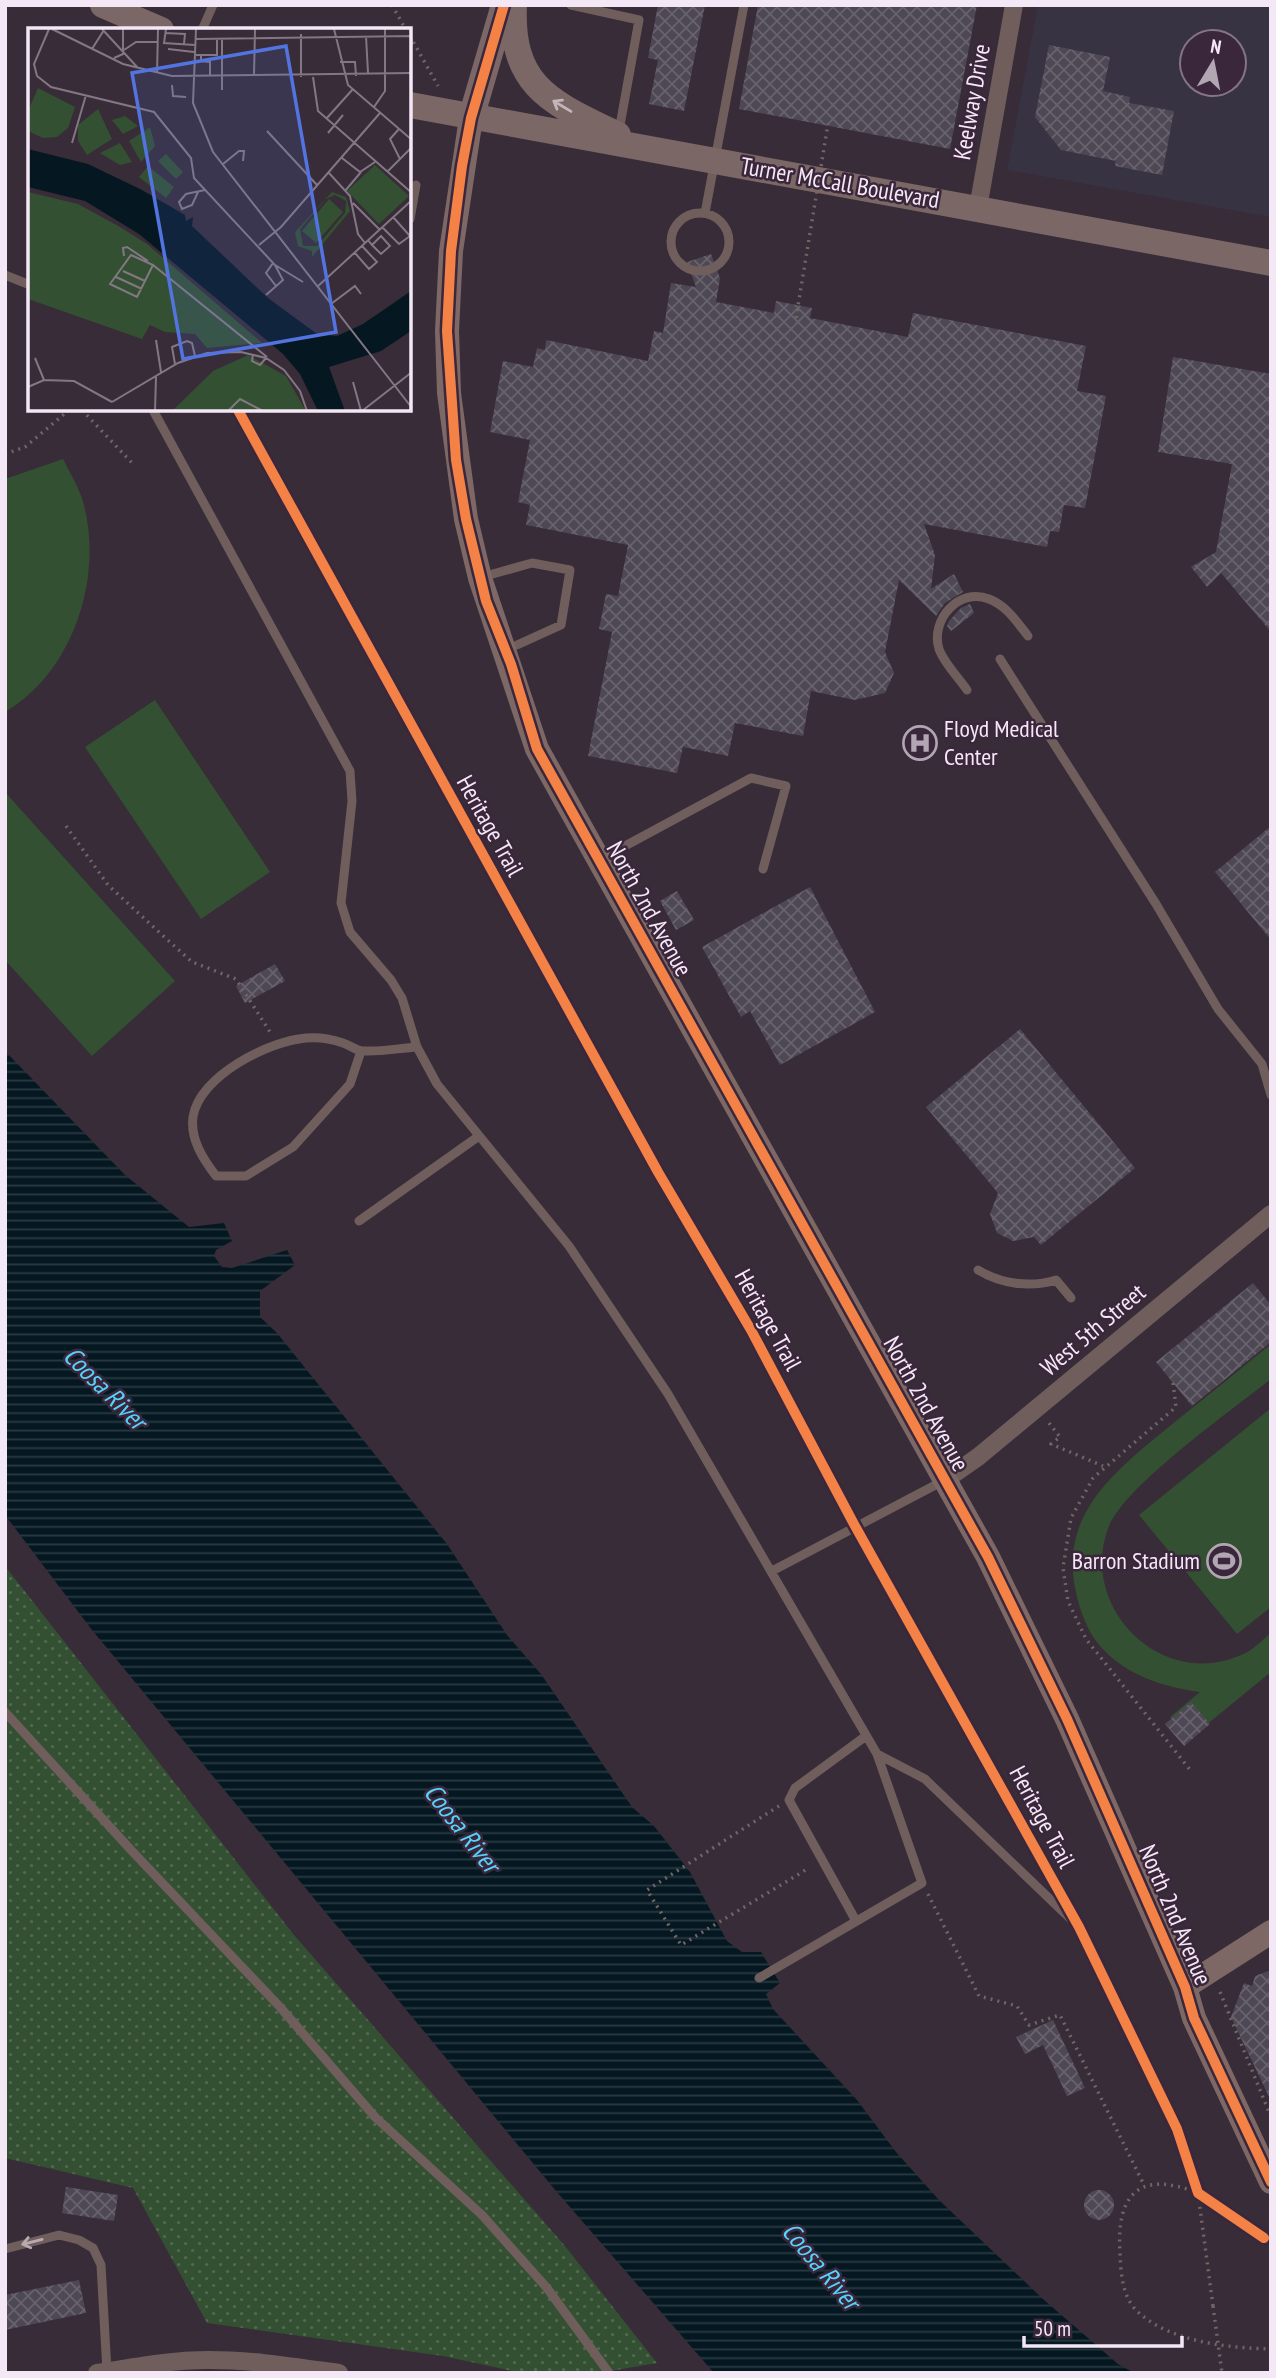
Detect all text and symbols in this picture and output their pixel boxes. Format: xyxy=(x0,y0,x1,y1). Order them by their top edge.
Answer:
inset map xyxy=(28,28,411,411)
north arrow xyxy=(1178,28,1248,98)
text: N xyxy=(1209,34,1223,59)
street label: Keelway Drive xyxy=(946,42,997,162)
one-way arrow xyxy=(552,99,572,113)
street label: Turner McCall Boulevard xyxy=(738,150,942,215)
place label: Floyd Medical Center xyxy=(944,713,1059,772)
hospital icon: Floyd Medical Center xyxy=(901,724,939,762)
street label: Heritage Trail xyxy=(450,770,531,882)
street label: North 2nd Avenue xyxy=(600,836,699,982)
street label: Heritage Trail xyxy=(728,1264,809,1376)
street label: West 5th Street xyxy=(1034,1276,1152,1383)
street label: North 2nd Avenue xyxy=(877,1331,976,1477)
water label: Coosa River xyxy=(57,1339,157,1439)
sports icon: Barron Stadium xyxy=(1205,1542,1243,1580)
place label: Barron Stadium xyxy=(1072,1545,1200,1576)
street label: Heritage Trail xyxy=(1003,1760,1082,1873)
water label: Coosa River xyxy=(417,1776,510,1882)
street label: North 2nd Avenue xyxy=(1132,1840,1219,1990)
water label: Coosa River xyxy=(775,2215,870,2319)
one-way arrow xyxy=(21,2236,44,2249)
scale bar xyxy=(1024,2304,1182,2348)
text: 50 m xyxy=(1034,2315,1071,2342)

